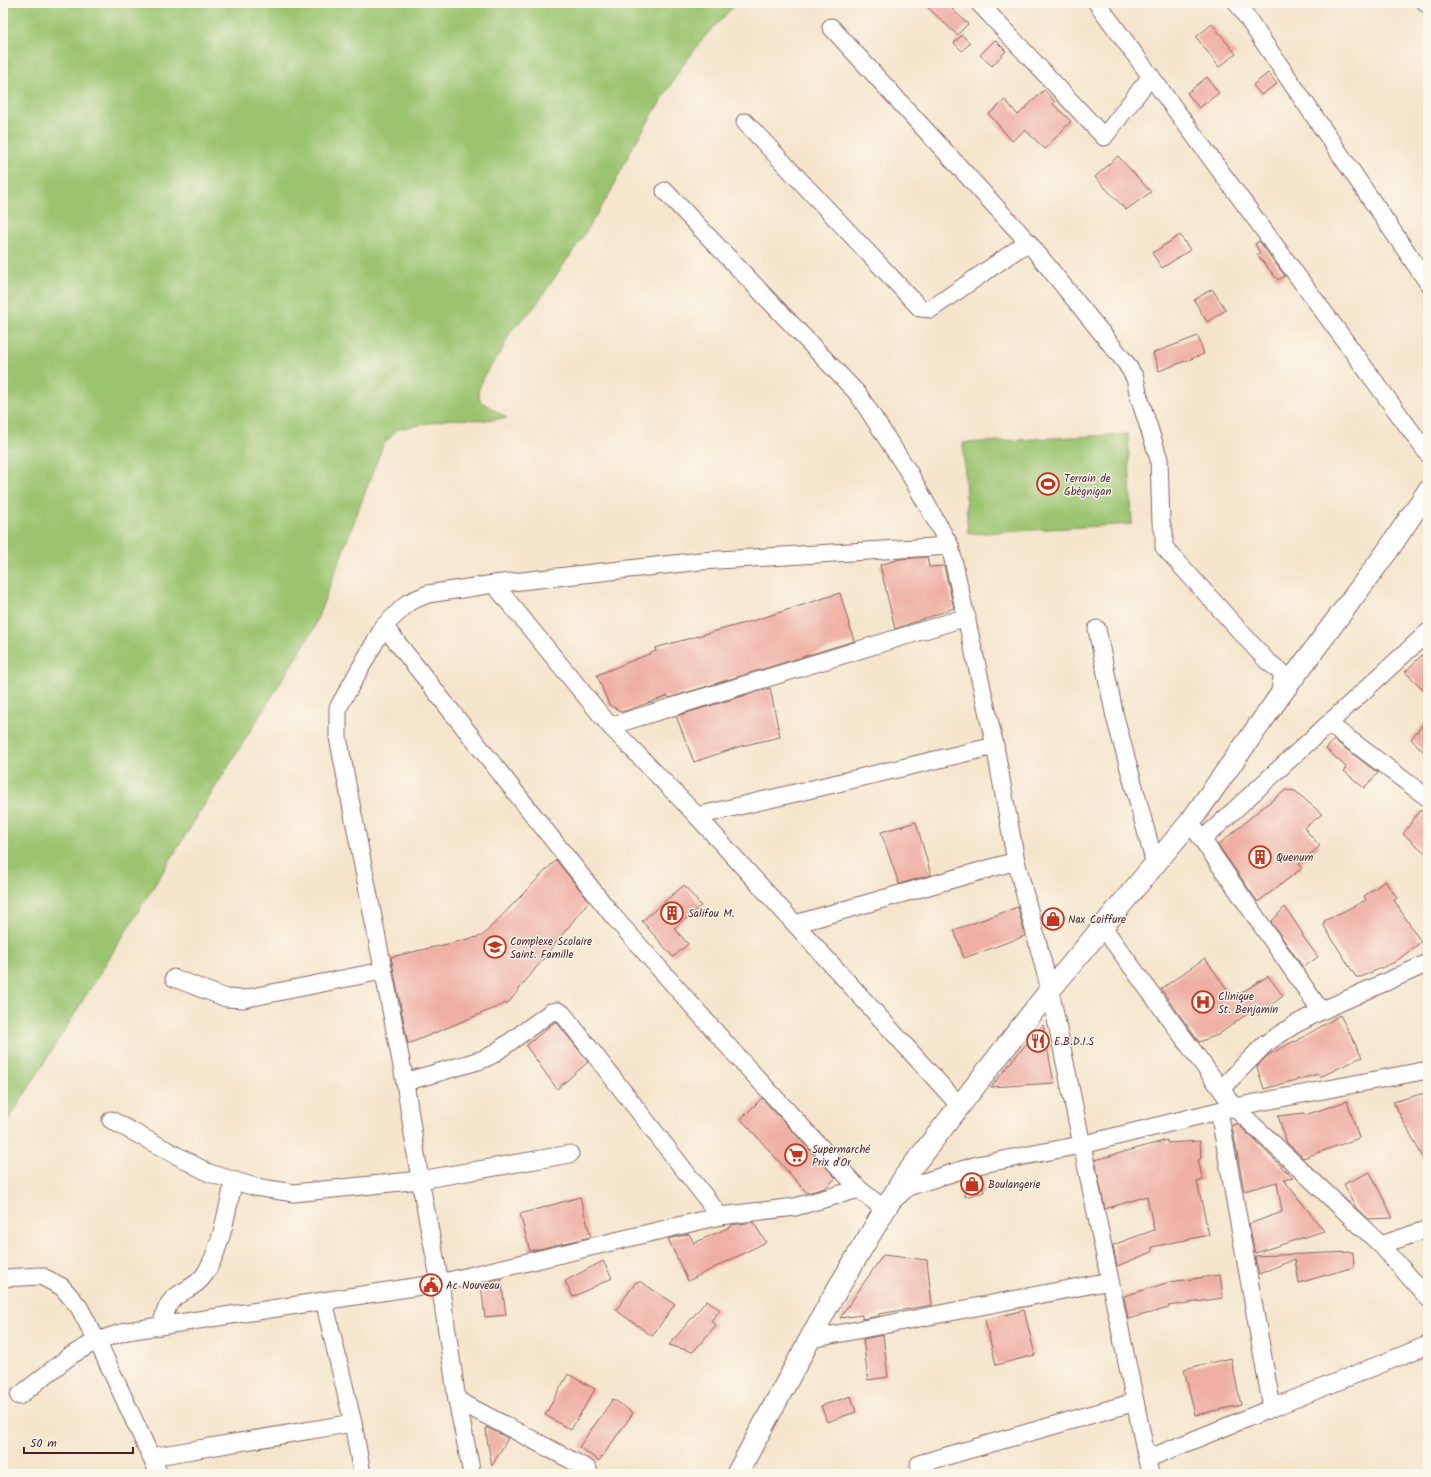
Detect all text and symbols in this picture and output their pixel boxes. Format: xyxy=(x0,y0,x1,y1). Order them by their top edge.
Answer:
place label: Terrain de Gbègnigan xyxy=(1064,470,1111,501)
sports icon: Terrain de Gbègnigan xyxy=(1035,471,1061,497)
building icon: Quenum xyxy=(1247,844,1273,870)
place label: Quenum xyxy=(1276,849,1313,867)
building icon: Salifou M. xyxy=(659,900,685,926)
place label: Salifou M. xyxy=(688,905,734,923)
shop icon: Nax Coiffure xyxy=(1040,906,1066,932)
place label: Nax Coiffure xyxy=(1068,911,1126,929)
place label: Complexe Scolaire Saint. Famille xyxy=(510,933,592,964)
school or university icon: Complexe Scolaire Saint. Famille xyxy=(482,934,508,960)
place label: Clinique St. Benjamin xyxy=(1218,988,1278,1019)
hospital icon: Clinique St. Benjamin xyxy=(1190,989,1216,1015)
restaurant icon: E.B.D.I.S xyxy=(1025,1028,1051,1054)
place label: E.B.D.I.S xyxy=(1054,1033,1094,1051)
place label: Supermarché Prix d'Or xyxy=(812,1141,871,1172)
supermarket icon: Supermarché Prix d'Or xyxy=(783,1142,809,1168)
shop icon: Boulangerie xyxy=(959,1171,985,1197)
place label: Boulangerie xyxy=(988,1176,1040,1194)
public building icon: Ac Nouveau xyxy=(418,1272,444,1298)
place label: Ac Nouveau xyxy=(446,1277,500,1295)
scale bar xyxy=(24,1429,133,1455)
text: 50 m xyxy=(30,1434,57,1453)

